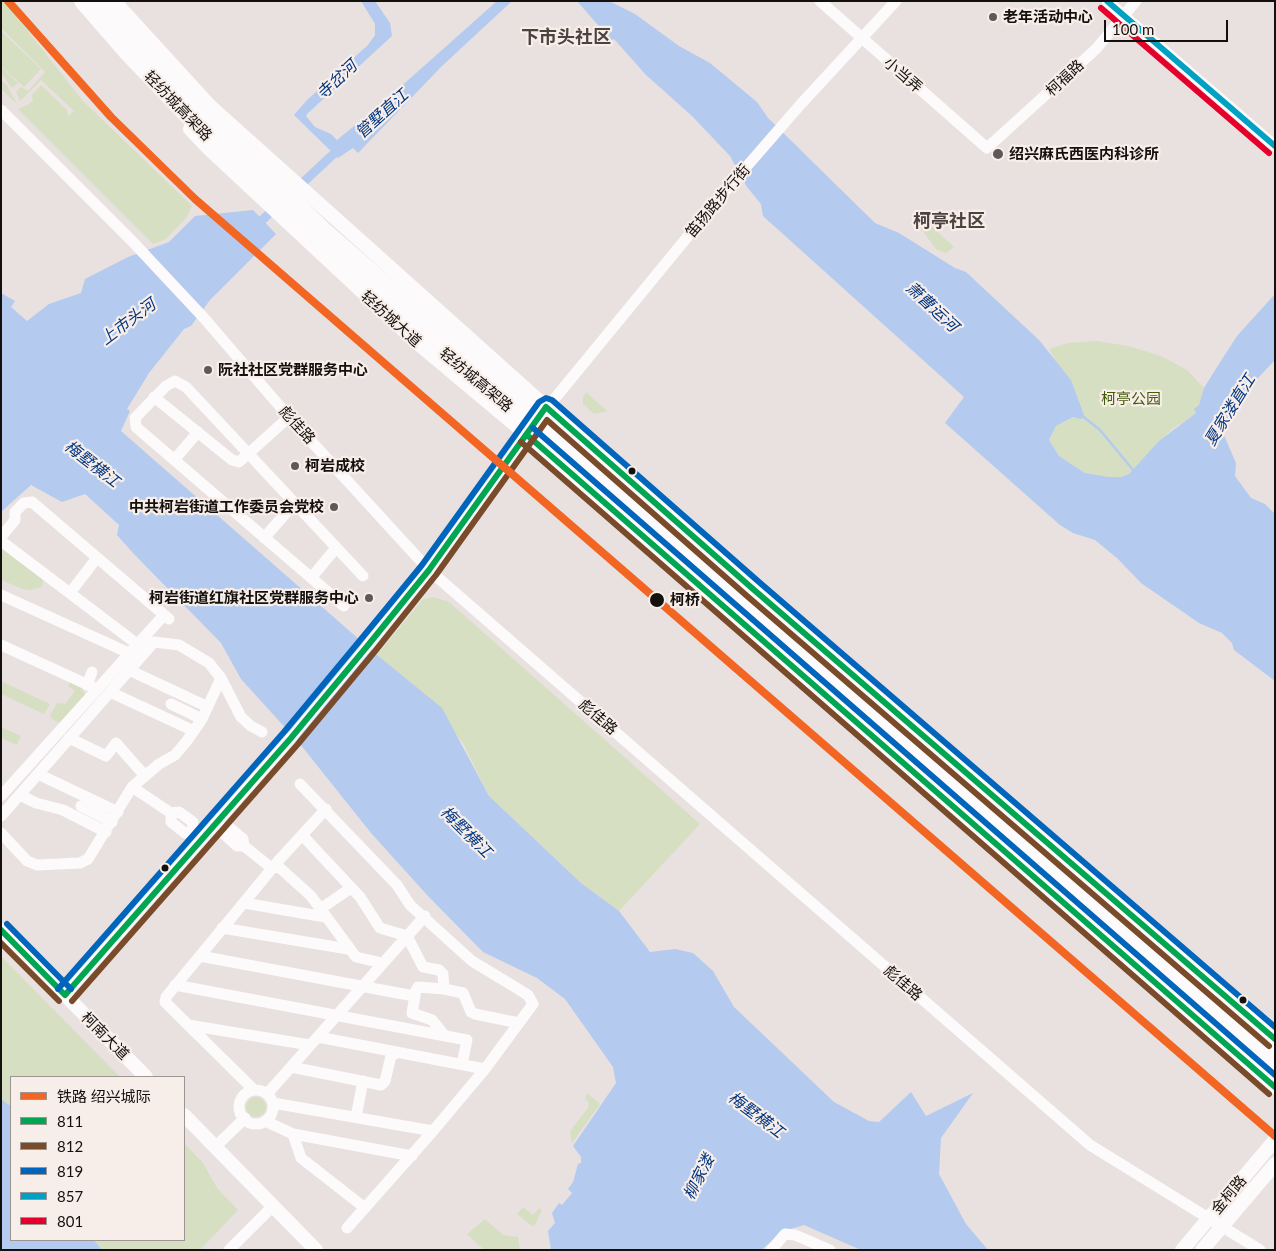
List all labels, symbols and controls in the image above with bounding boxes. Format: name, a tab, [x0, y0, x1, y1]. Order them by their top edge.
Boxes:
place label: 老年活动中心	[1003, 8, 1093, 26]
scale bar	[1106, 10, 1230, 42]
marker: 老年活动中心	[987, 11, 999, 23]
text: 100 m	[1112, 20, 1154, 38]
district label: 下市头社区	[521, 26, 611, 48]
street label: 小当弄	[880, 53, 926, 97]
street label: 柯福路	[1042, 56, 1088, 100]
water label: 寺岔河	[313, 57, 361, 103]
street label: 轻纺城高架路	[140, 67, 216, 145]
water label: 管墅直江	[352, 85, 412, 143]
place label: 绍兴麻氏西医内科诊所	[1009, 145, 1159, 163]
marker: 绍兴麻氏西医内科诊所	[991, 147, 1005, 161]
street label: 笛扬路步行街	[682, 161, 754, 241]
district label: 柯亭社区	[913, 210, 985, 232]
water label: 萧曹运河	[902, 278, 962, 336]
street label: 轻纺城大道	[357, 287, 425, 351]
water label: 上市头河	[97, 295, 159, 349]
street label: 轻纺城高架路	[436, 344, 516, 416]
place label: 阮社社区党群服务中心	[218, 361, 368, 379]
marker: 阮社社区党群服务中心	[202, 364, 214, 376]
water label: 夏家溇直江	[1201, 371, 1259, 449]
park label: 柯亭公园	[1101, 390, 1161, 408]
street label: 彪佳路	[275, 402, 319, 448]
water label: 梅墅横江	[61, 437, 123, 491]
place label: 柯岩成校	[305, 457, 365, 475]
marker: 柯岩成校	[289, 460, 301, 472]
unlabelled marker	[627, 466, 637, 476]
place label: 中共柯岩街道工作委员会党校	[129, 498, 324, 516]
marker: 中共柯岩街道工作委员会党校	[328, 501, 340, 513]
place label: 柯岩街道红旗社区党群服务中心	[149, 589, 359, 607]
marker: 柯桥	[648, 591, 666, 609]
place label: 柯桥	[670, 591, 700, 609]
marker: 柯岩街道红旗社区党群服务中心	[363, 592, 375, 604]
street label: 彪佳路	[575, 695, 621, 739]
water label: 梅墅横江	[437, 803, 495, 861]
unlabelled marker	[160, 863, 170, 873]
street label: 彪佳路	[880, 961, 926, 1005]
unlabelled marker	[1238, 995, 1248, 1005]
street label: 柯南大道	[77, 1008, 133, 1064]
legend	[10, 1076, 185, 1241]
text: 铁路 绍兴城际	[57, 1087, 151, 1105]
water label: 梅墅横江	[725, 1088, 787, 1142]
text: 811	[57, 1112, 83, 1130]
text: 812	[57, 1137, 83, 1155]
water label: 柳家溇	[680, 1151, 718, 1203]
text: 819	[57, 1162, 83, 1180]
street label: 金柯路	[1208, 1172, 1250, 1218]
text: 857	[57, 1187, 83, 1205]
text: 801	[57, 1212, 83, 1230]

